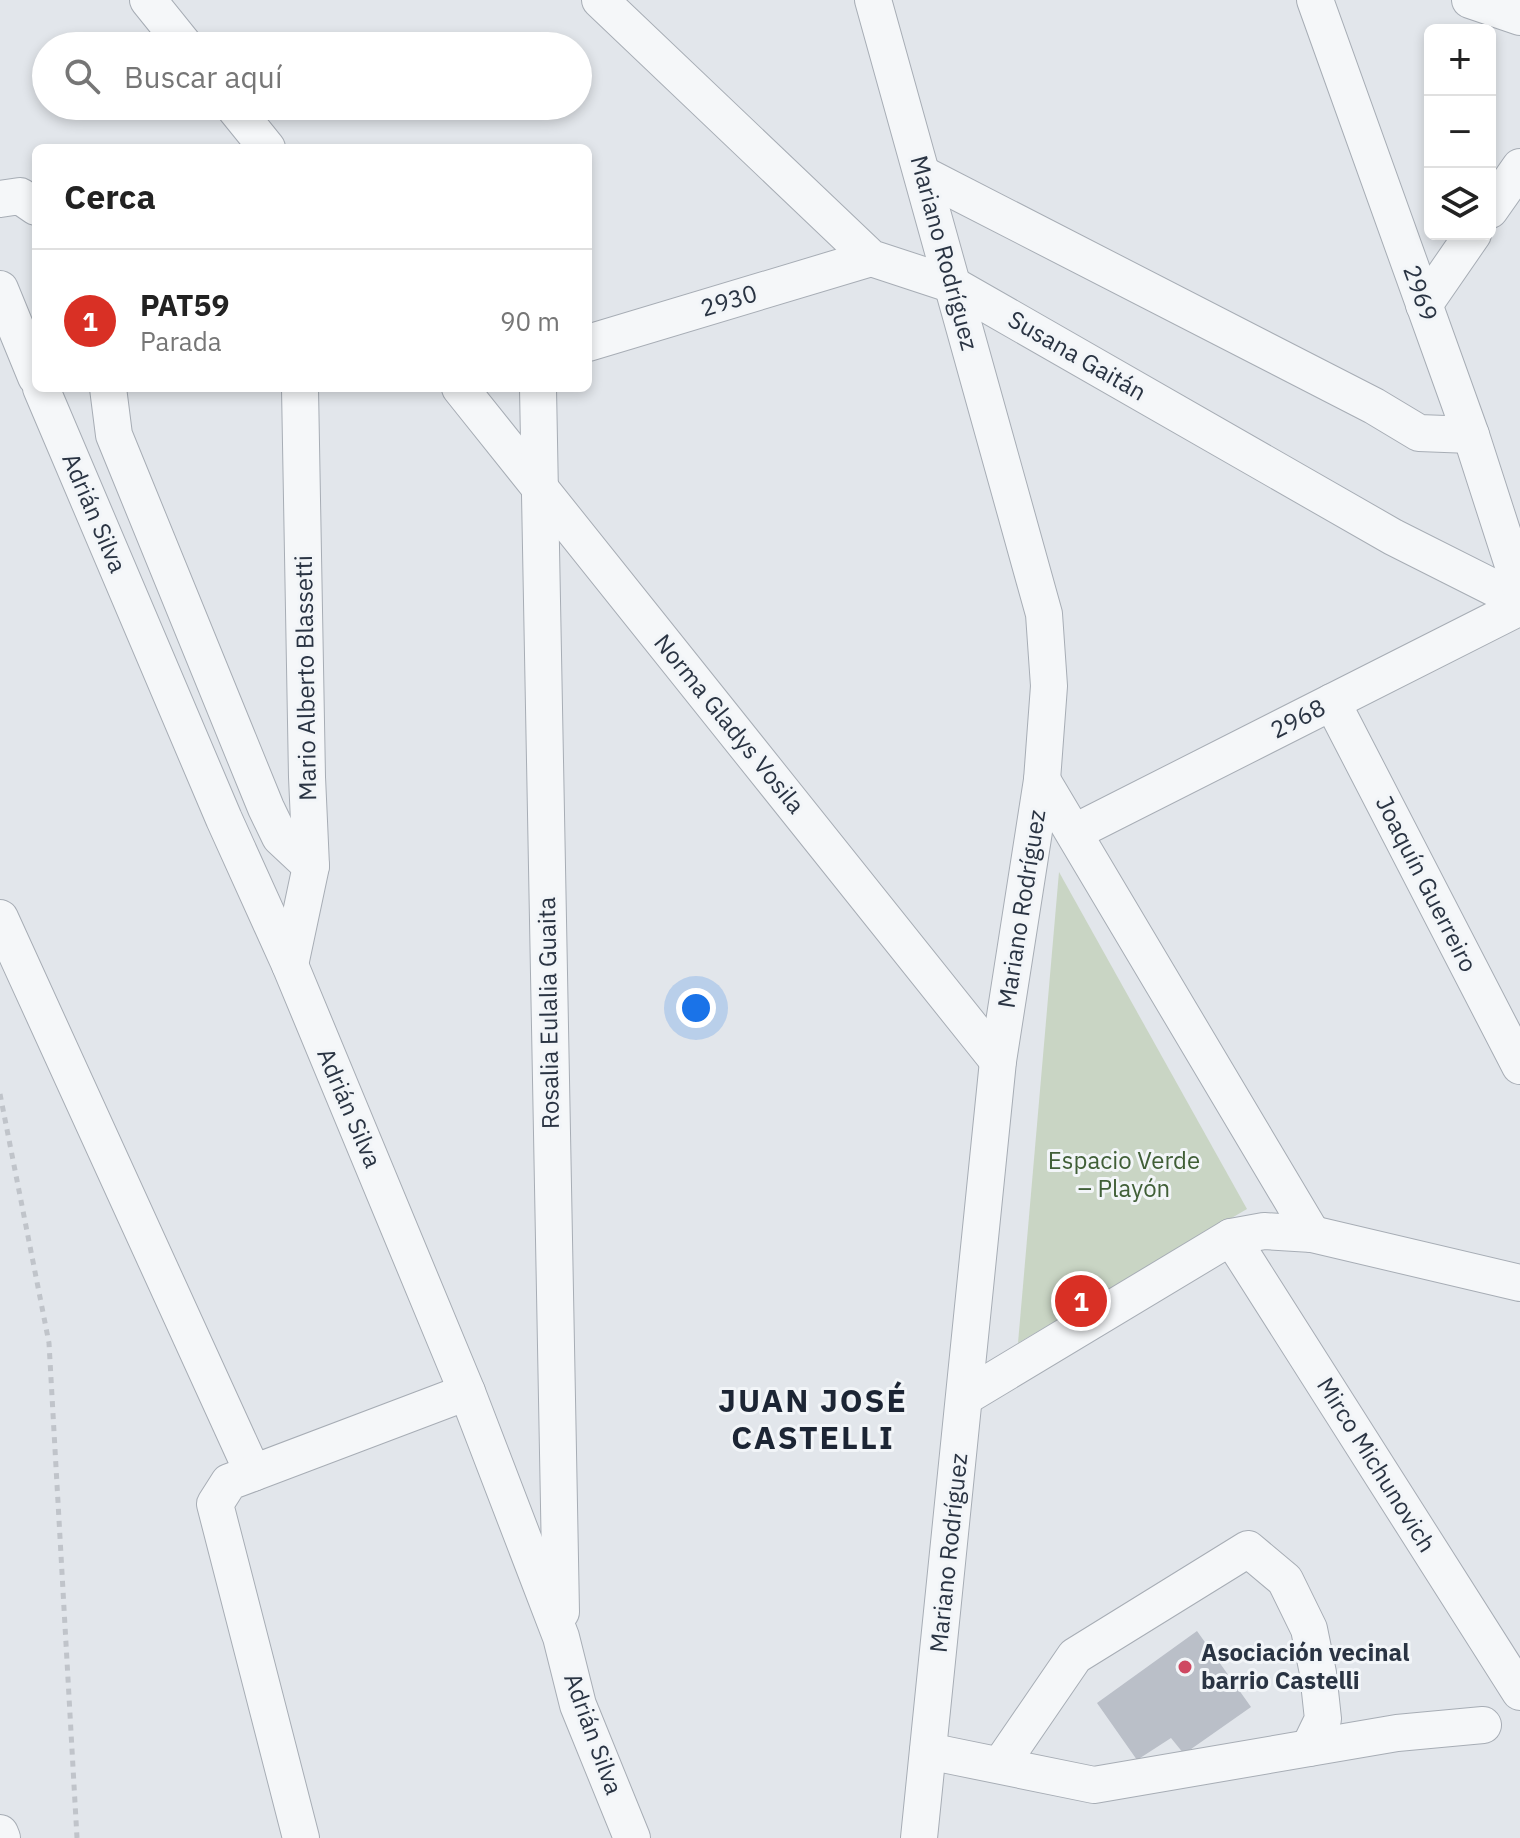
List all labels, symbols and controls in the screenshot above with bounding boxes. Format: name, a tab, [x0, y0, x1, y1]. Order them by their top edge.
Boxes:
map controls	[1424, 24, 1496, 240]
button: +	[1424, 24, 1496, 96]
search box	[32, 32, 592, 120]
icon: search	[60, 54, 104, 98]
text: Buscar aquí	[124, 57, 282, 96]
button: −	[1424, 96, 1496, 168]
street label: Mariano Rodríguez	[904, 152, 986, 354]
button: layers	[1424, 168, 1496, 240]
text: Cerca	[64, 174, 156, 218]
street label: 2969	[1396, 260, 1446, 325]
street label: 2930	[696, 276, 761, 324]
text: PAT59	[140, 285, 230, 324]
street label: Susana Gaitán	[1003, 303, 1152, 408]
text: 1	[82, 304, 98, 338]
text: 90 m	[500, 304, 560, 338]
text: Parada	[140, 324, 222, 358]
street label: Adrián Silva	[55, 448, 135, 577]
street label: Mario Alberto Blassetti	[287, 555, 323, 801]
street label: Norma Gladys Vosila	[647, 627, 812, 820]
street label: 2968	[1265, 691, 1330, 745]
street label: Joaquín Guerreiro	[1369, 790, 1485, 977]
street label: Mariano Rodríguez	[990, 807, 1052, 1010]
street label: Rosalia Eulalia Guaita	[530, 896, 566, 1129]
your location	[676, 988, 716, 1028]
street label: Adrián Silva	[310, 1043, 390, 1172]
park label: Espacio Verde – Playón	[1048, 1144, 1200, 1204]
pin: 1	[1055, 1271, 1107, 1331]
street label: Mirco Michunovich	[1310, 1371, 1444, 1558]
district label: JUAN JOSÉ CASTELLI	[718, 1379, 908, 1458]
street label: Mariano Rodríguez	[922, 1452, 974, 1654]
place label: Asociación vecinal barrio Castelli	[1201, 1636, 1410, 1696]
marker: Asociación vecinal barrio Castelli	[1176, 1658, 1194, 1676]
street label: Adrián Silva	[557, 1669, 631, 1799]

